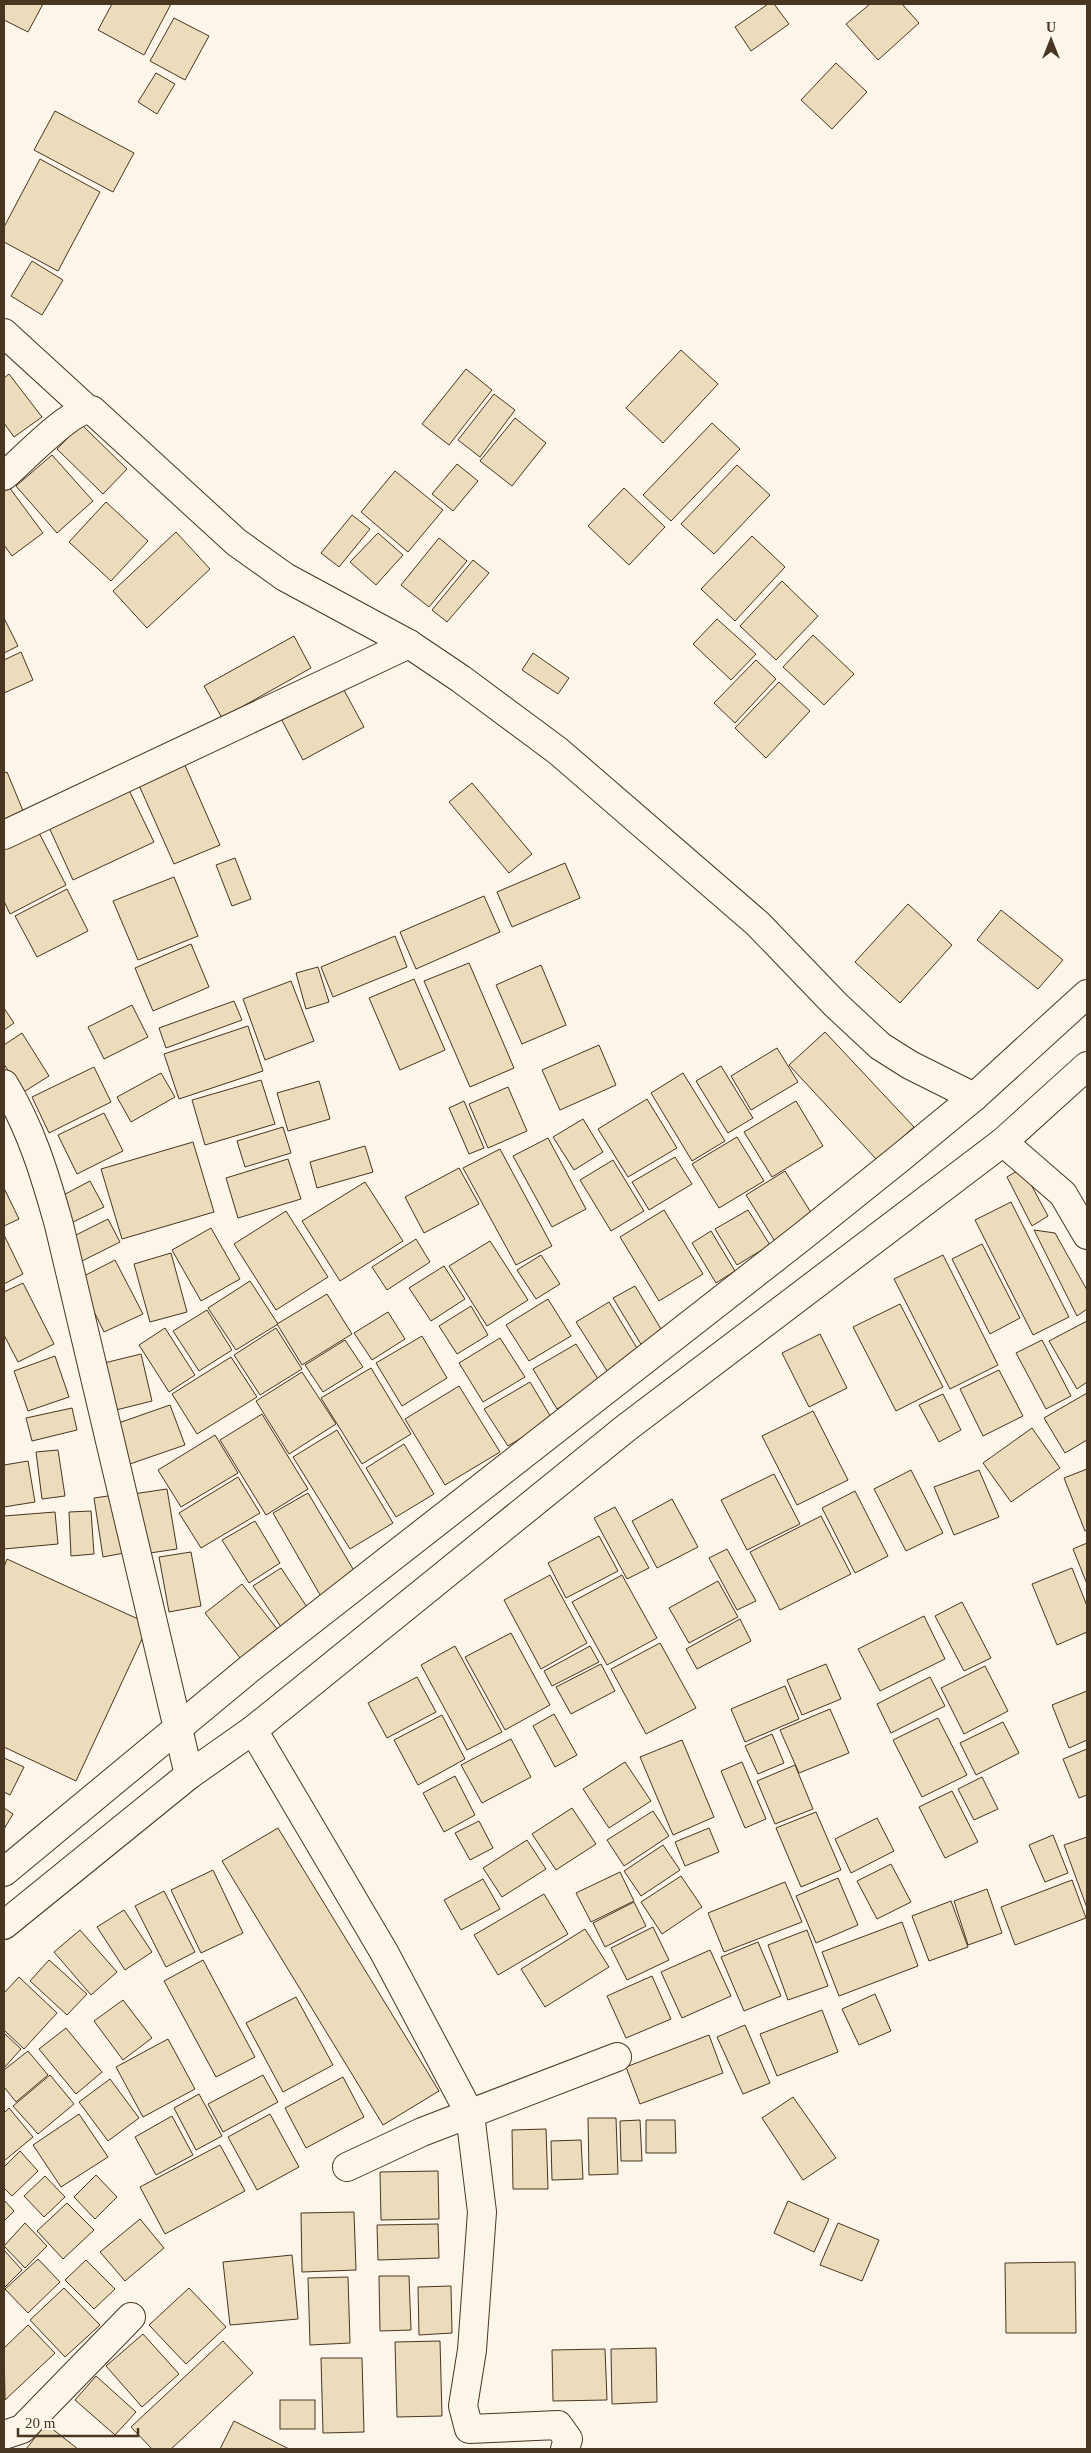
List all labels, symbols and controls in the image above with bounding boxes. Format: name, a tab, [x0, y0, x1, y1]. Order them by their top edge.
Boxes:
north arrow	[1026, 15, 1076, 65]
text: U	[1046, 20, 1056, 35]
scale bar	[18, 2406, 138, 2438]
text: 20 m	[25, 2415, 56, 2431]

